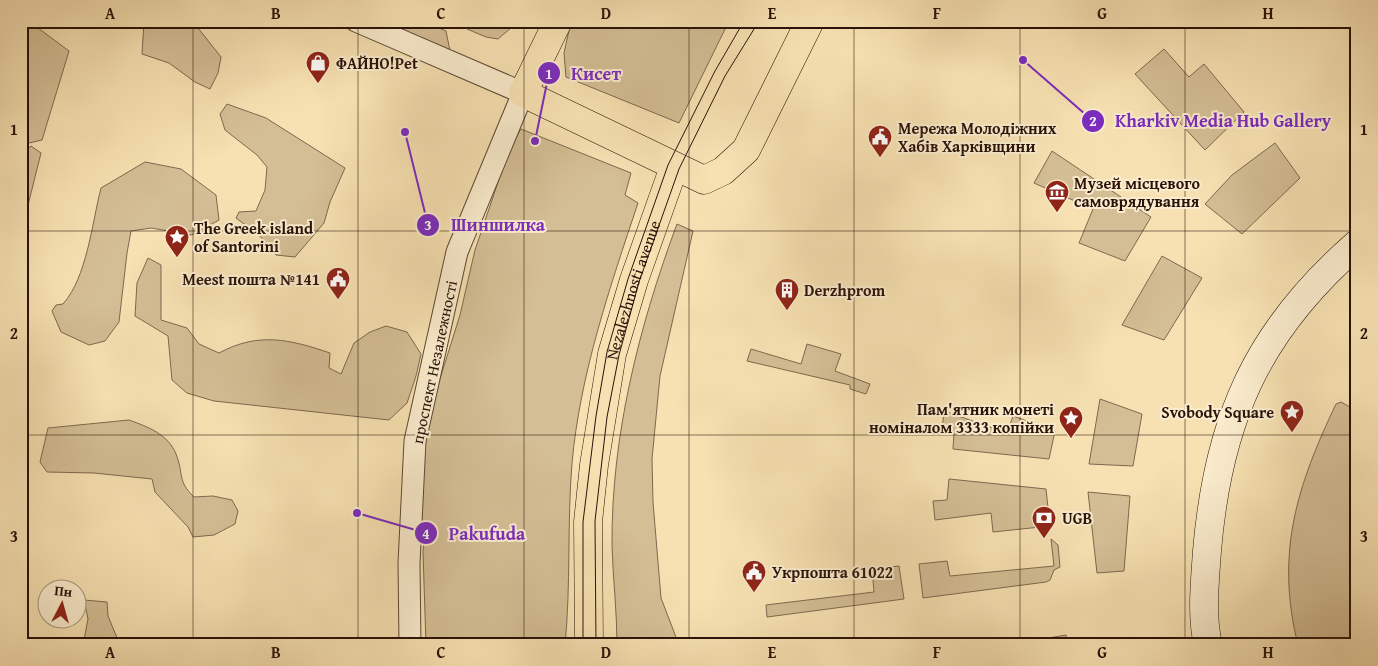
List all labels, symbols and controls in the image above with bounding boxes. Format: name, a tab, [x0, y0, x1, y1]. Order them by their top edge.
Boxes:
text: A	[105, 1, 116, 25]
text: B	[271, 1, 281, 25]
text: C	[436, 1, 446, 25]
text: D	[601, 1, 611, 25]
text: E	[768, 1, 777, 25]
text: F	[933, 1, 941, 25]
text: G	[1097, 1, 1107, 25]
text: H	[1262, 1, 1274, 25]
shop icon: ФАЙНО!Pet	[305, 50, 331, 84]
place label: ФАЙНО!Pet	[336, 51, 418, 75]
callout: Кисет	[536, 57, 632, 90]
text: Кисет	[571, 60, 621, 87]
text: 1	[545, 63, 553, 84]
callout: Kharkiv Media Hub Gallery	[1080, 104, 1341, 137]
text: Kharkiv Media Hub Gallery	[1115, 107, 1332, 134]
text: 2	[1089, 110, 1097, 131]
place label: Мережа Молодіжних Хабів Харківщини	[898, 116, 1057, 158]
text: 1	[10, 117, 18, 141]
text: 1	[1360, 117, 1368, 141]
public building icon: Мережа Молодіжних Хабів Харківщини	[867, 124, 893, 158]
place label: Музей місцевого самоврядування	[1074, 171, 1200, 213]
museum icon: Музей місцевого самоврядування	[1044, 179, 1070, 213]
callout: Шиншилка	[416, 208, 555, 241]
text: Шиншилка	[451, 211, 546, 238]
text: 3	[424, 214, 432, 235]
place label: The Greek island of Santorini	[194, 216, 314, 258]
street label: Nezalezhnosti avenue	[599, 217, 666, 361]
place icon: The Greek island of Santorini	[164, 224, 190, 258]
public building icon: Meest пошта №141	[325, 266, 351, 300]
place label: Meest пошта №141	[182, 267, 320, 291]
building icon: Derzhprom	[774, 277, 800, 311]
street label: проспект Незалежності	[405, 278, 463, 446]
place label: Derzhprom	[804, 278, 885, 302]
text: 2	[10, 321, 18, 345]
text: 2	[1360, 321, 1368, 345]
place label: Пам'ятник монеті номіналом 3333 копійки	[869, 397, 1054, 439]
place icon: Svobody Square	[1279, 399, 1305, 433]
place label: Svobody Square	[1161, 400, 1274, 424]
place icon: Пам'ятник монеті номіналом 3333 копійки	[1058, 405, 1084, 439]
bank icon: UGB	[1031, 505, 1057, 539]
place label: UGB	[1062, 506, 1092, 530]
callout: Pakufuda	[414, 517, 535, 550]
text: Pakufuda	[449, 520, 526, 547]
text: 4	[422, 523, 430, 544]
text: 3	[10, 524, 18, 548]
text: 3	[1360, 524, 1368, 548]
public building icon: Укрпошта 61022	[741, 559, 767, 593]
place label: Укрпошта 61022	[772, 560, 893, 584]
north arrow	[38, 578, 88, 628]
text: Пн	[53, 580, 74, 602]
text: A	[105, 640, 116, 664]
text: B	[271, 640, 281, 664]
text: C	[436, 640, 446, 664]
text: D	[601, 640, 611, 664]
text: E	[768, 640, 777, 664]
text: F	[933, 640, 941, 664]
text: G	[1097, 640, 1107, 664]
text: H	[1262, 640, 1274, 664]

